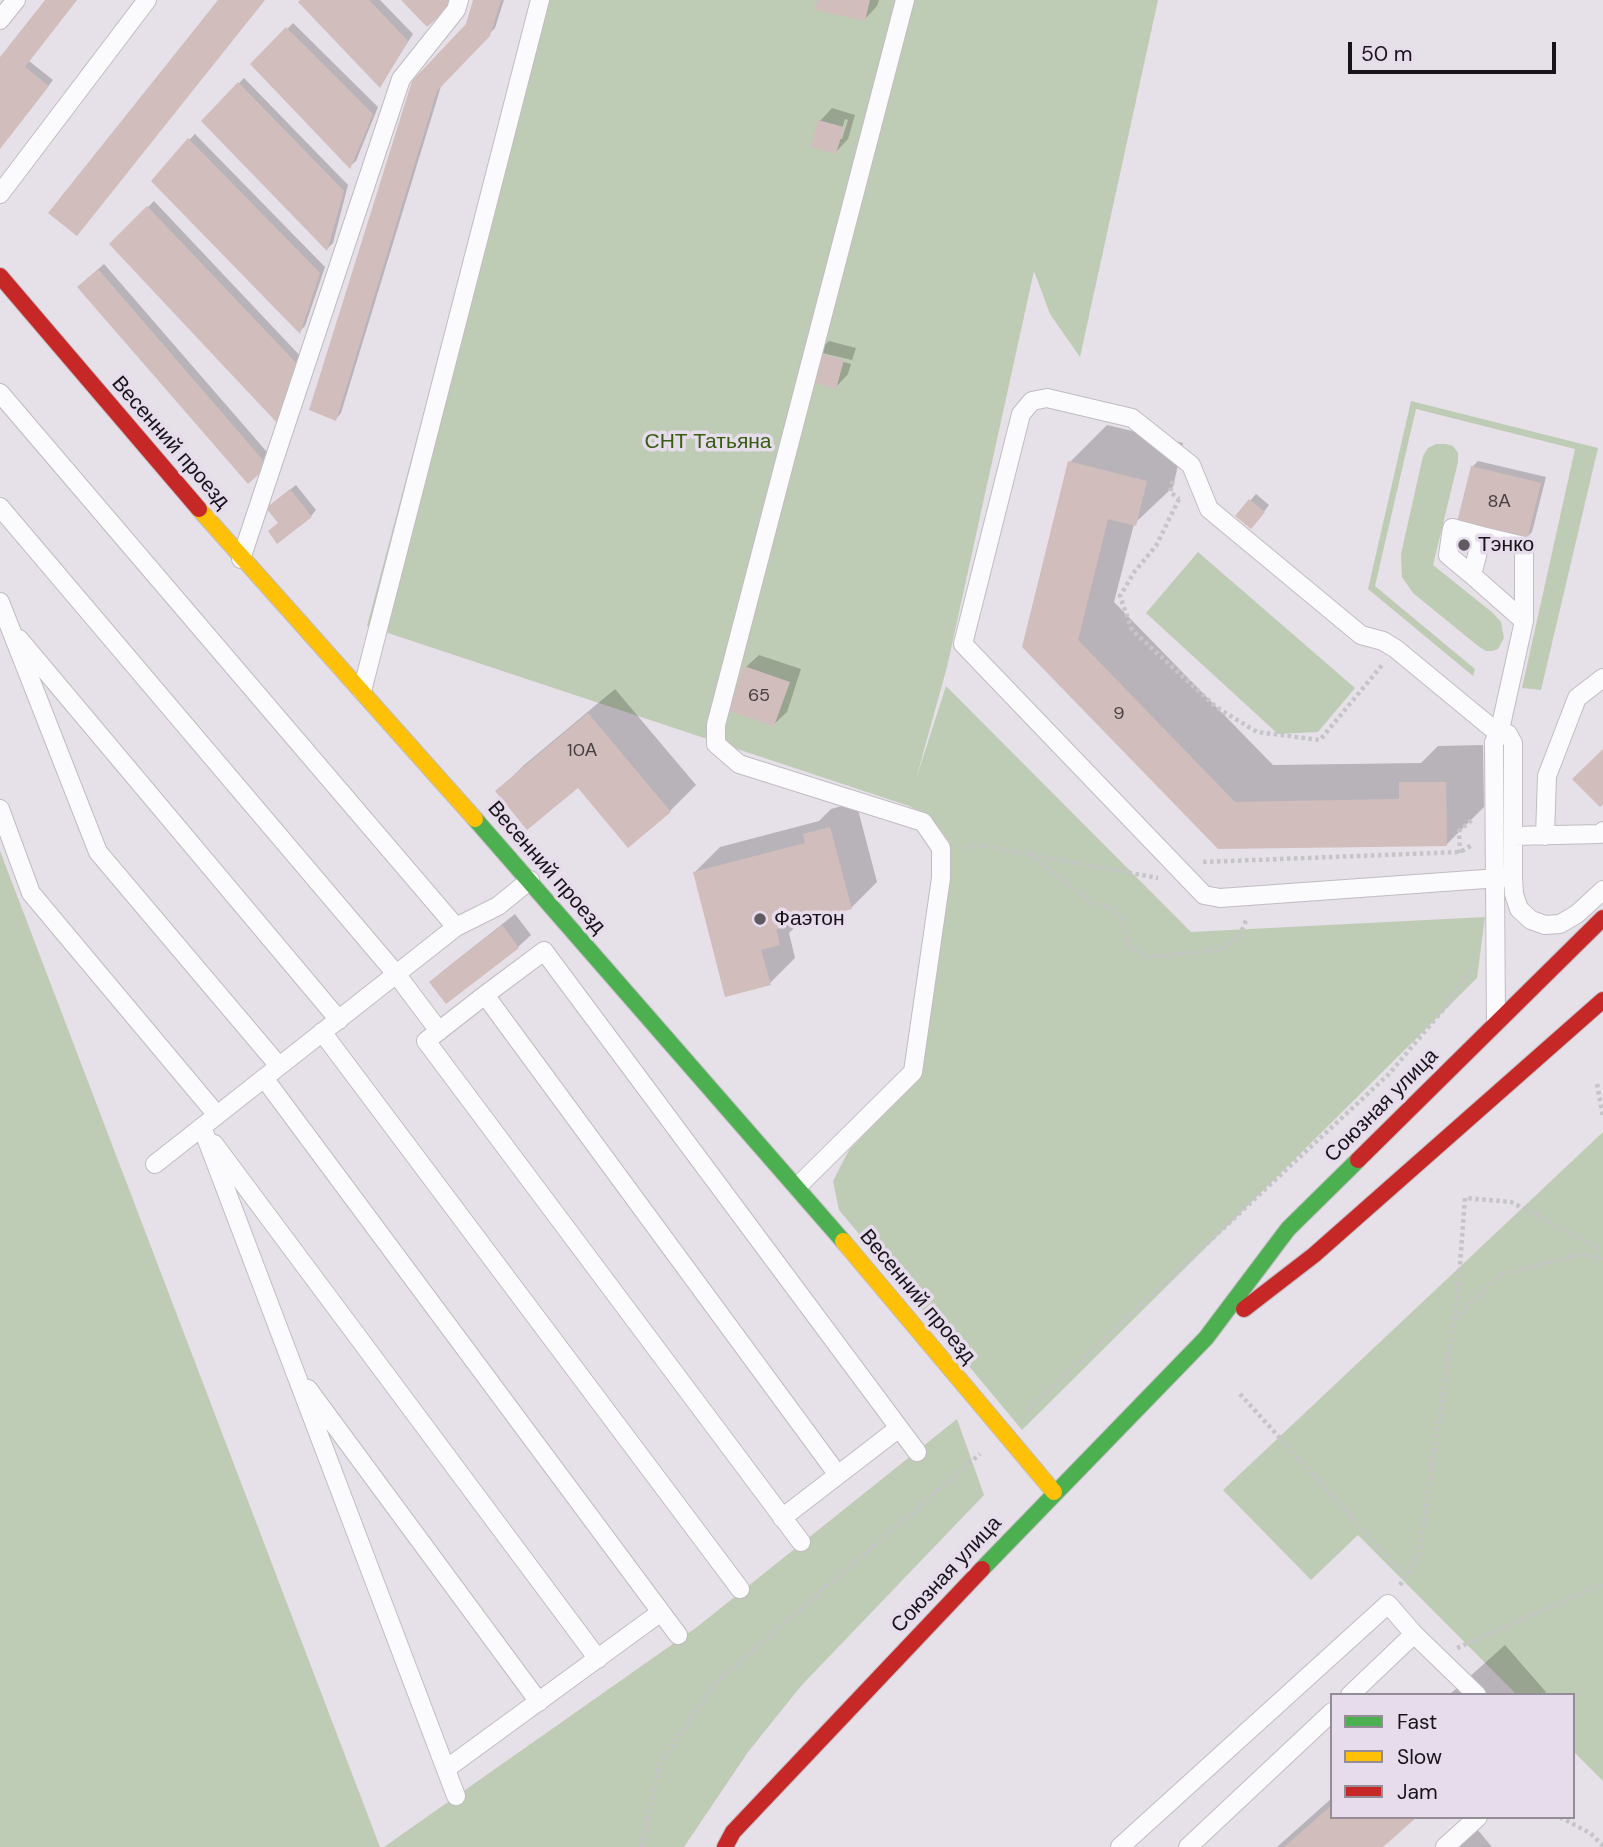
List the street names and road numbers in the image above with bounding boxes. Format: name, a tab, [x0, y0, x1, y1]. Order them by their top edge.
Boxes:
street label: Весенний проезд	[106, 372, 234, 514]
street label: Весенний проезд	[482, 797, 610, 939]
street label: Союзная улица	[1320, 1044, 1444, 1168]
street label: Весенний проезд	[854, 1225, 980, 1369]
street label: Союзная улица	[887, 1511, 1007, 1639]

